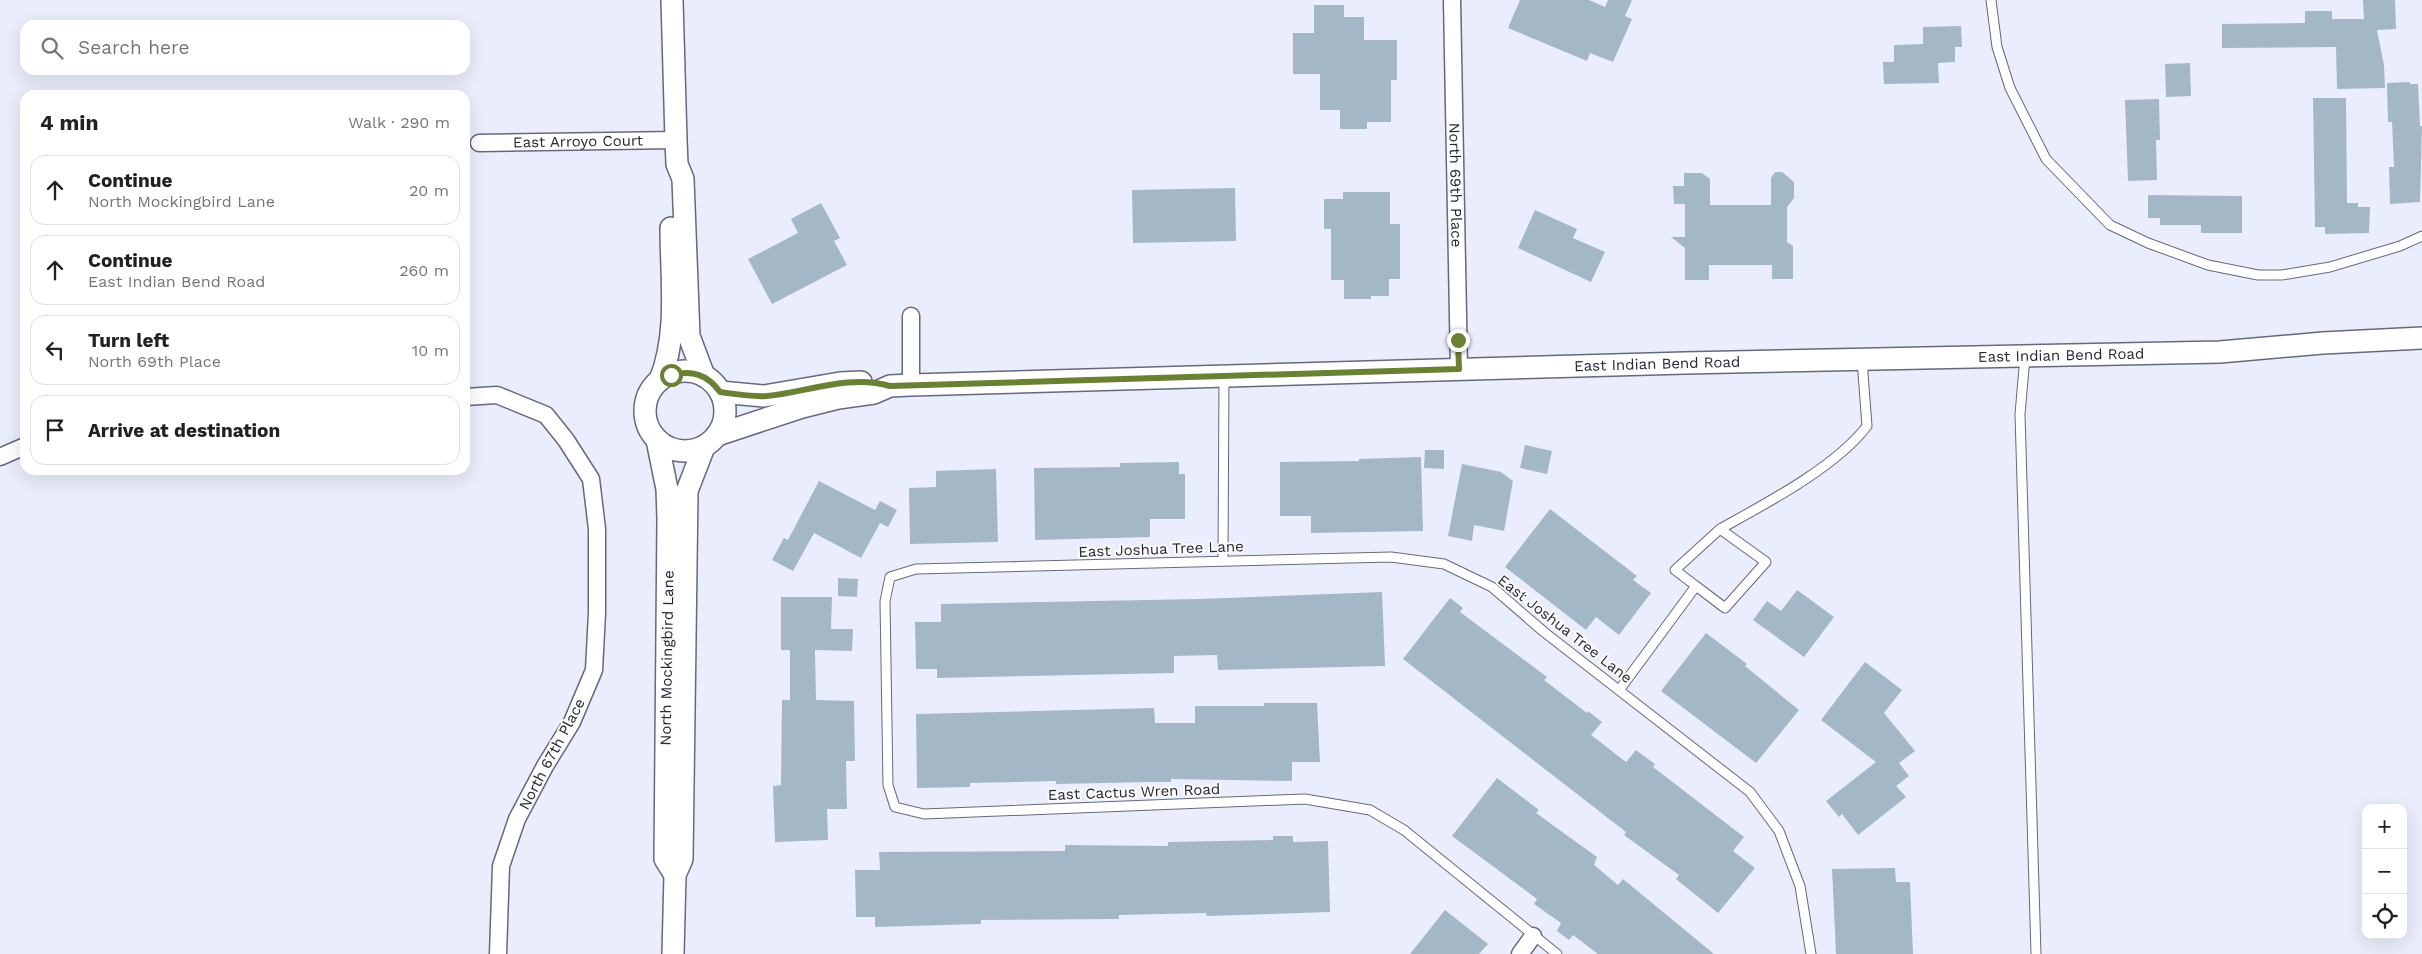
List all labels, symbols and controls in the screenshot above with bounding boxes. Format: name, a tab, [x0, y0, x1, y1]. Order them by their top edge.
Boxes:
search box	[20, 20, 470, 75]
icon: search	[38, 34, 66, 62]
text: Search here	[78, 36, 189, 59]
text: 4 min	[40, 110, 98, 135]
text: Walk · 290 m	[348, 113, 450, 132]
street label: North 69th Place	[1445, 122, 1466, 247]
street label: East Arroyo Court	[513, 131, 644, 151]
text: Continue	[88, 169, 172, 192]
icon: ahead	[41, 176, 69, 204]
text: 20 m	[409, 181, 449, 200]
text: North Mockingbird Lane	[88, 192, 275, 211]
text: Continue	[88, 249, 172, 272]
icon: ahead	[41, 256, 69, 284]
text: 260 m	[399, 261, 449, 280]
text: East Indian Bend Road	[88, 272, 265, 291]
text: Turn left	[88, 329, 169, 352]
route end	[1447, 329, 1470, 352]
icon: left	[41, 336, 69, 364]
text: 10 m	[412, 341, 449, 360]
street label: East Indian Bend Road	[1978, 345, 2145, 366]
text: North 69th Place	[88, 352, 221, 371]
street label: East Indian Bend Road	[1574, 353, 1741, 375]
route start	[660, 364, 683, 387]
icon: arrive	[41, 416, 69, 444]
text: Arrive at destination	[88, 419, 280, 442]
street label: East Joshua Tree Lane	[1078, 537, 1244, 561]
street label: North Mockingbird Lane	[656, 570, 678, 746]
street label: East Joshua Tree Lane	[1494, 571, 1636, 687]
street label: North 67th Place	[515, 695, 589, 813]
street label: East Cactus Wren Road	[1048, 780, 1220, 804]
map controls	[2362, 804, 2407, 939]
button: +	[2362, 804, 2407, 849]
button: −	[2362, 849, 2407, 894]
button: locate	[2362, 894, 2407, 939]

